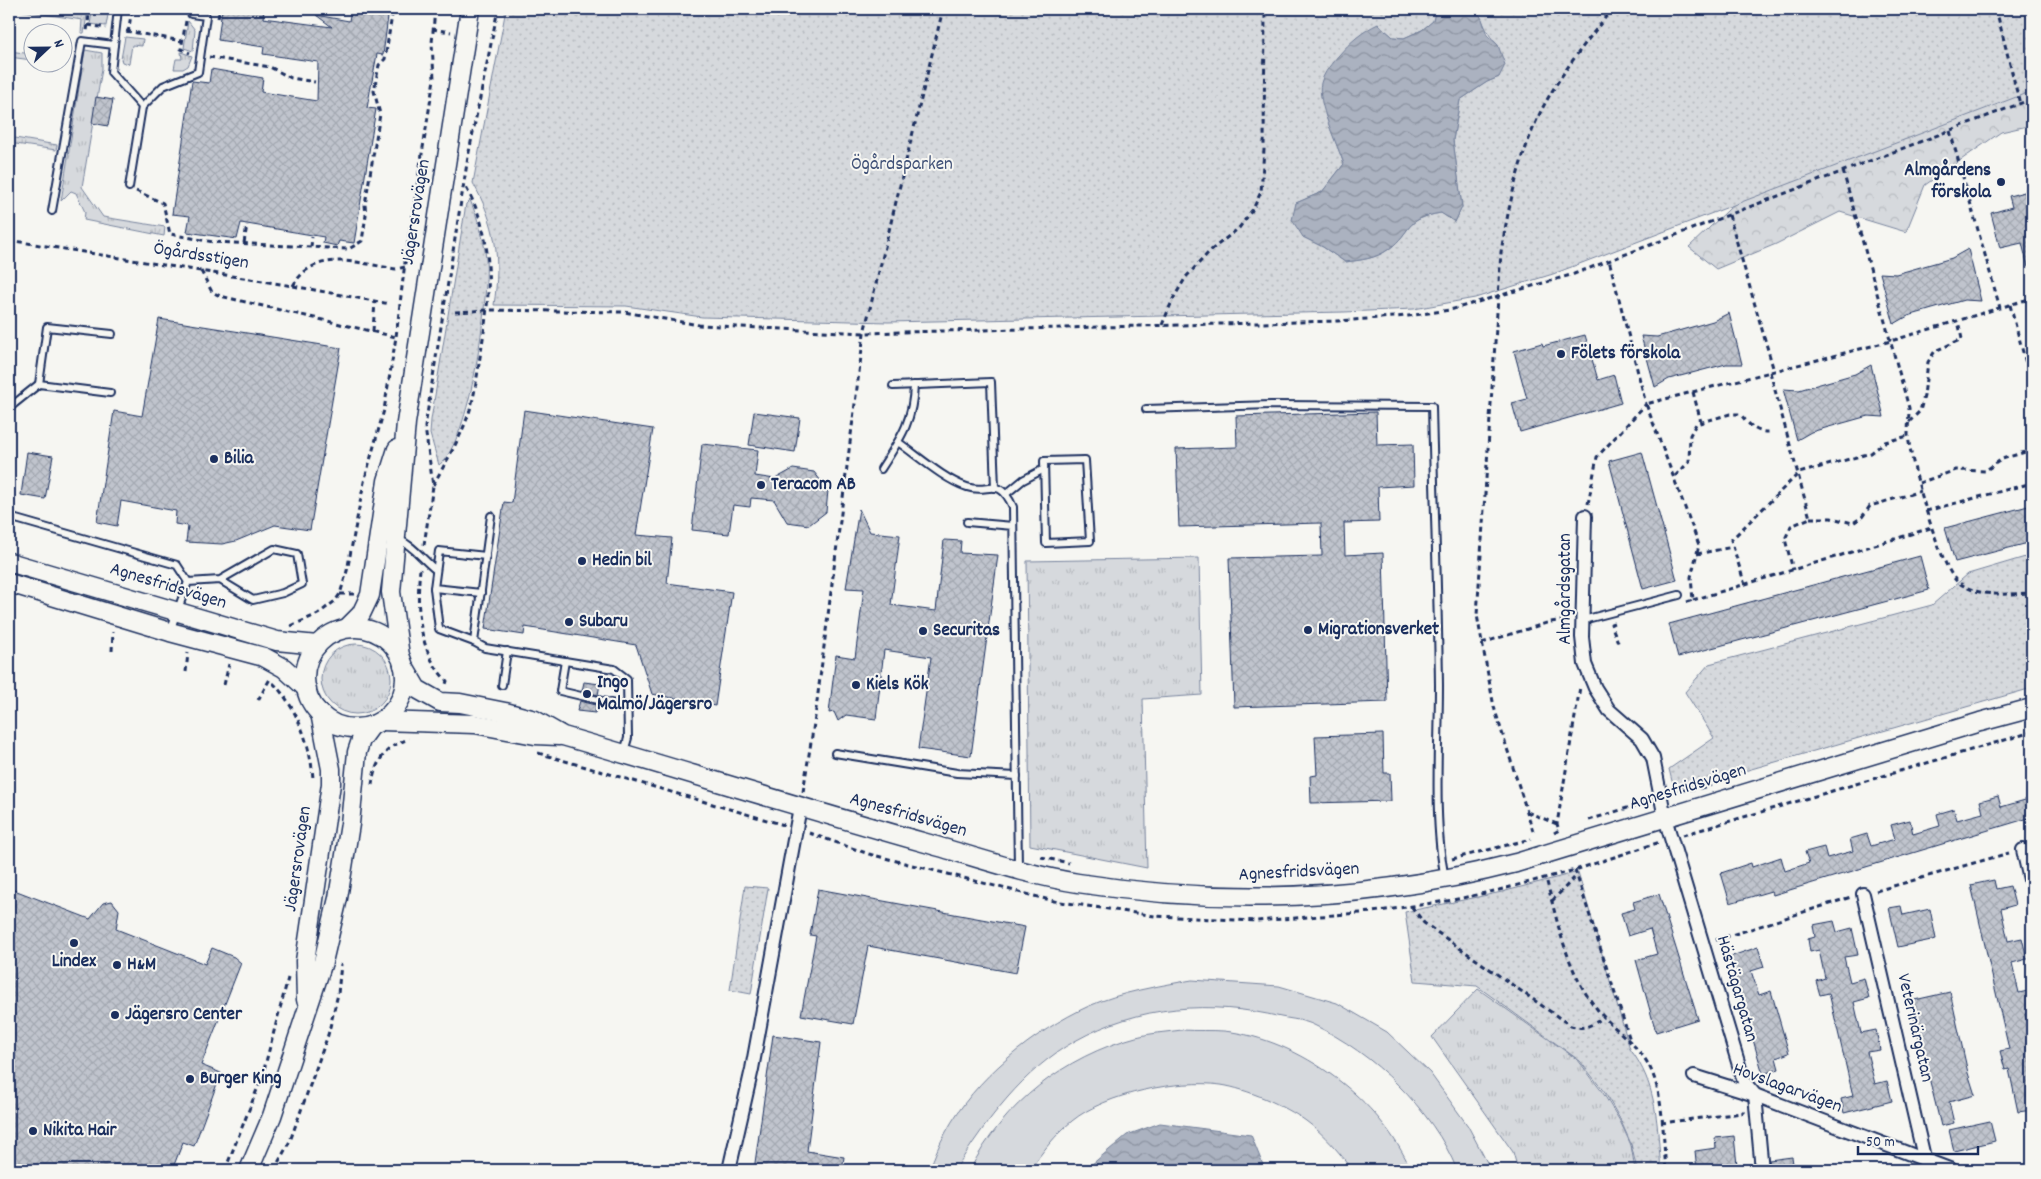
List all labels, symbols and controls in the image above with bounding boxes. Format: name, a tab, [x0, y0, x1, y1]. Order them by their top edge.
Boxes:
north arrow	[22, 22, 72, 72]
text: N	[48, 37, 69, 51]
park label: Ögårdsparken	[851, 152, 953, 179]
street label: Jägersrovägen	[395, 157, 439, 267]
place label: Almgårdens förskola	[1904, 158, 1992, 207]
marker: Almgårdens förskola	[1995, 176, 2007, 188]
street label: Ögårdsstigen	[151, 236, 251, 278]
place label: Fölets förskola	[1571, 341, 1681, 368]
marker: Fölets förskola	[1555, 348, 1567, 360]
place label: Bilia	[224, 446, 254, 473]
marker: Bilia	[208, 453, 220, 465]
place label: Teracom AB	[771, 472, 856, 499]
marker: Teracom AB	[755, 479, 767, 491]
street label: Almgårdsgatan	[1553, 533, 1580, 645]
place label: Hedin bil	[592, 548, 652, 575]
marker: Hedin bil	[576, 555, 588, 567]
street label: Agnesfridsvägen	[106, 556, 230, 618]
place label: Subaru	[579, 609, 628, 636]
marker: Subaru	[563, 616, 575, 628]
place label: Migrationsverket	[1318, 617, 1439, 644]
place label: Securitas	[933, 618, 1000, 645]
marker: Migrationsverket	[1302, 624, 1314, 636]
marker: Securitas	[917, 625, 929, 637]
place label: Ingo Malmö/Jägersro	[597, 670, 713, 719]
place label: Kiels Kök	[866, 672, 929, 699]
marker: Kiels Kök	[850, 679, 862, 691]
marker: Ingo Malmö/Jägersro	[581, 688, 593, 700]
street label: Agnesfridsvägen	[1626, 757, 1750, 819]
street label: Agnesfridsvägen	[846, 786, 970, 846]
street label: Jägersrovägen	[278, 804, 320, 914]
street label: Agnesfridsvägen	[1238, 856, 1360, 890]
street label: Hästägargatan	[1708, 932, 1764, 1046]
marker: Lindex	[68, 937, 80, 949]
place label: Lindex	[52, 949, 97, 976]
place label: H&M	[127, 952, 156, 979]
marker: H&M	[111, 959, 123, 971]
street label: Veterinärgatan	[1888, 971, 1940, 1085]
place label: Jägersro Center	[125, 1002, 243, 1029]
marker: Jägersro Center	[109, 1009, 121, 1021]
street label: Hovslagarvägen	[1728, 1057, 1846, 1121]
place label: Burger King	[200, 1066, 282, 1093]
marker: Burger King	[184, 1073, 196, 1085]
place label: Nikita Hair	[43, 1118, 118, 1145]
scale bar	[1858, 1124, 1978, 1156]
marker: Nikita Hair	[27, 1125, 39, 1137]
text: 50 m	[1866, 1132, 1895, 1154]

